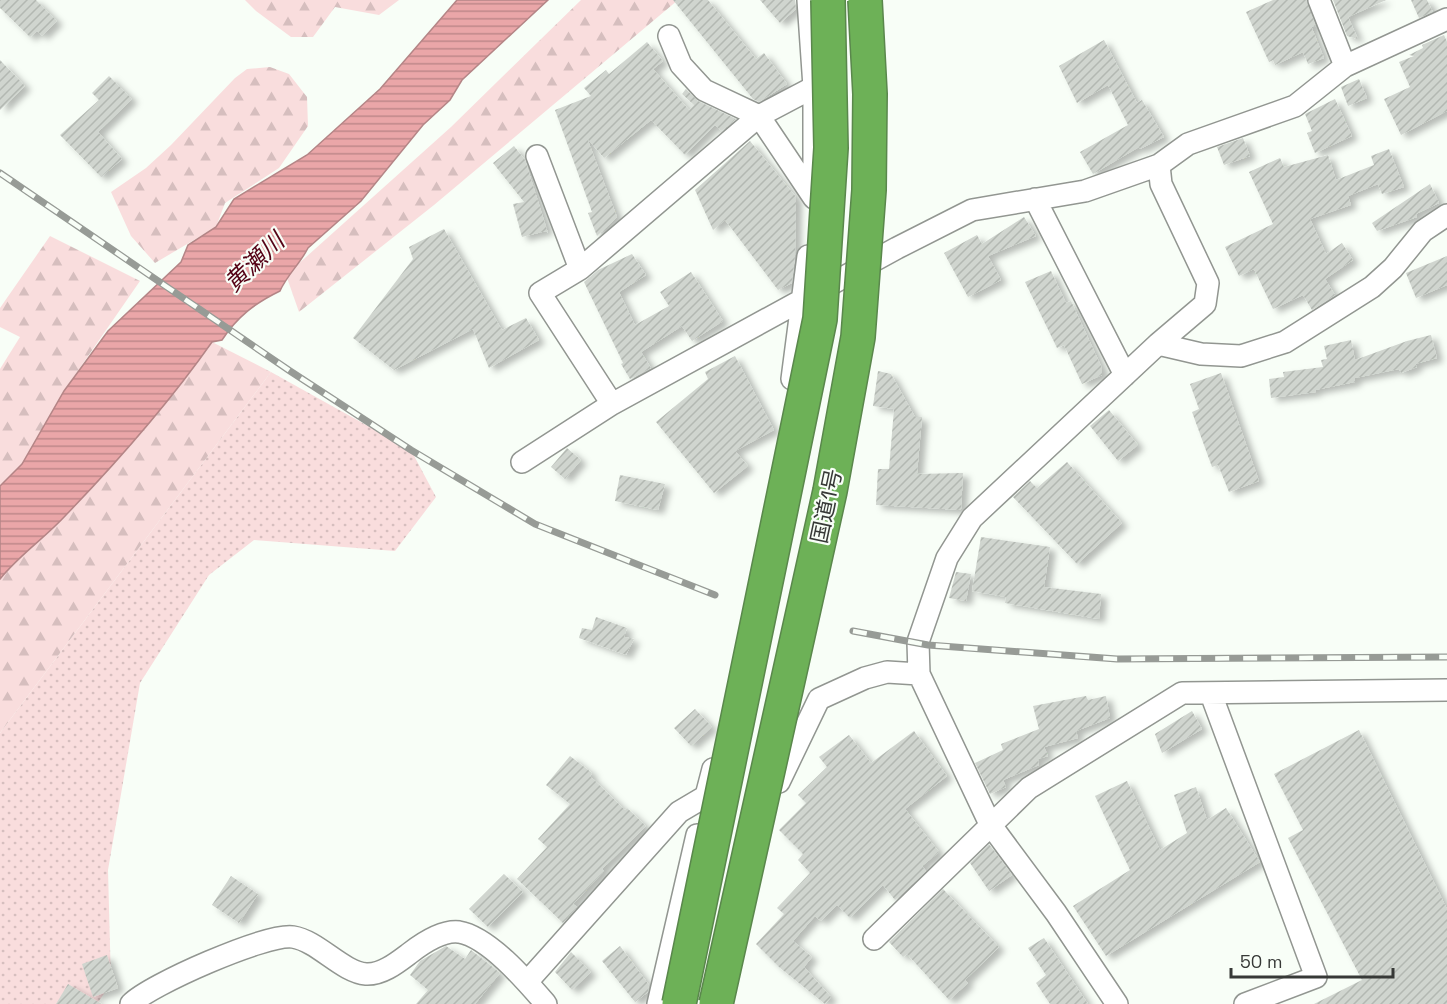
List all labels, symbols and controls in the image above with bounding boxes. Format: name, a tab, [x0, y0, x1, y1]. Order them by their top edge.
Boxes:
water label: 黄瀬川	[217, 224, 293, 298]
street label: 国道1号	[804, 466, 848, 546]
scale bar	[1231, 941, 1393, 979]
text: 50 m	[1240, 950, 1282, 973]

